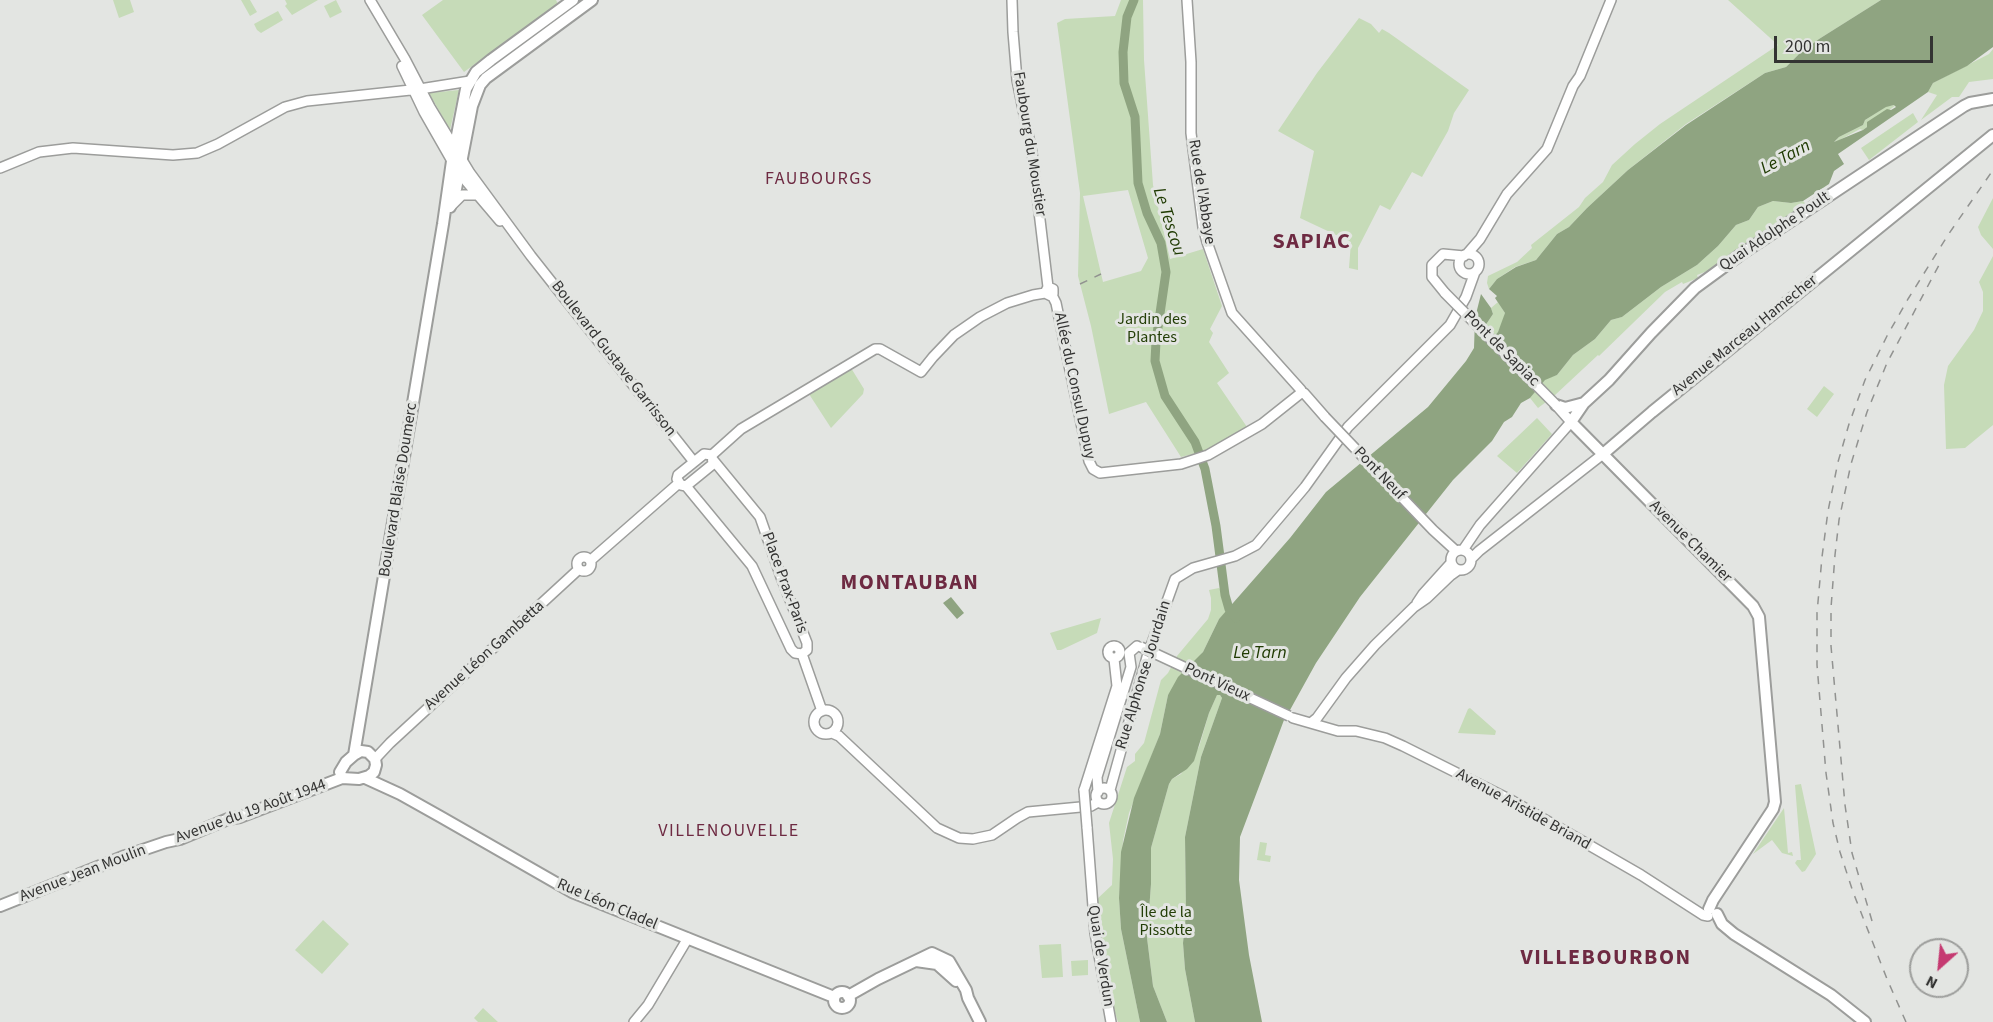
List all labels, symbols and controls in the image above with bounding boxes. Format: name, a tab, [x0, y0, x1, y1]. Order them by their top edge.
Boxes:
scale bar	[1777, 24, 1936, 62]
text: 200 m	[1785, 34, 1830, 59]
street label: Faubourg du Moustier	[1008, 70, 1050, 218]
water label: Le Tarn	[1757, 136, 1815, 180]
street label: Rue de l'Abbaye	[1183, 138, 1219, 246]
district label: FAUBOURGS	[765, 169, 873, 191]
water label: Le Tescou	[1147, 185, 1189, 259]
street label: Quai Adolphe Poult	[1716, 188, 1834, 276]
district label: SAPIAC	[1273, 230, 1351, 256]
street label: Avenue Marceau Hamecher	[1668, 271, 1822, 401]
street label: Boulevard Gustave Garrisson	[546, 277, 680, 441]
street label: Pont de Sapiac	[1459, 307, 1543, 391]
park label: Jardin des Plantes	[1117, 310, 1187, 348]
street label: Allée du Consul Dupuy	[1049, 311, 1099, 461]
street label: Boulevard Blaise Doumerc	[376, 402, 422, 578]
street label: Pont Neuf	[1349, 443, 1409, 505]
street label: Avenue Chamier	[1645, 497, 1735, 587]
street label: Place Prax-Paris	[757, 530, 811, 636]
district label: MONTAUBAN	[841, 571, 979, 597]
street label: Avenue Léon Gambetta	[421, 597, 549, 715]
street label: Rue Alphonse Jourdain	[1112, 598, 1176, 752]
water label: Le Tarn	[1233, 643, 1287, 665]
street label: Pont Vieux	[1181, 659, 1253, 707]
street label: Avenue Aristide Briand	[1452, 765, 1594, 855]
street label: Avenue du 19 Août 1944	[173, 776, 329, 848]
district label: VILLENOUVELLE	[658, 821, 800, 843]
street label: Avenue Jean Moulin	[17, 841, 149, 907]
street label: Rue Léon Cladel	[554, 875, 660, 935]
park label: Île de la Pissotte	[1139, 903, 1193, 941]
street label: Quai de Verdun	[1083, 904, 1117, 1008]
north arrow	[1909, 938, 1969, 998]
district label: VILLEBOURBON	[1520, 946, 1692, 972]
text: N	[1922, 970, 1941, 994]

